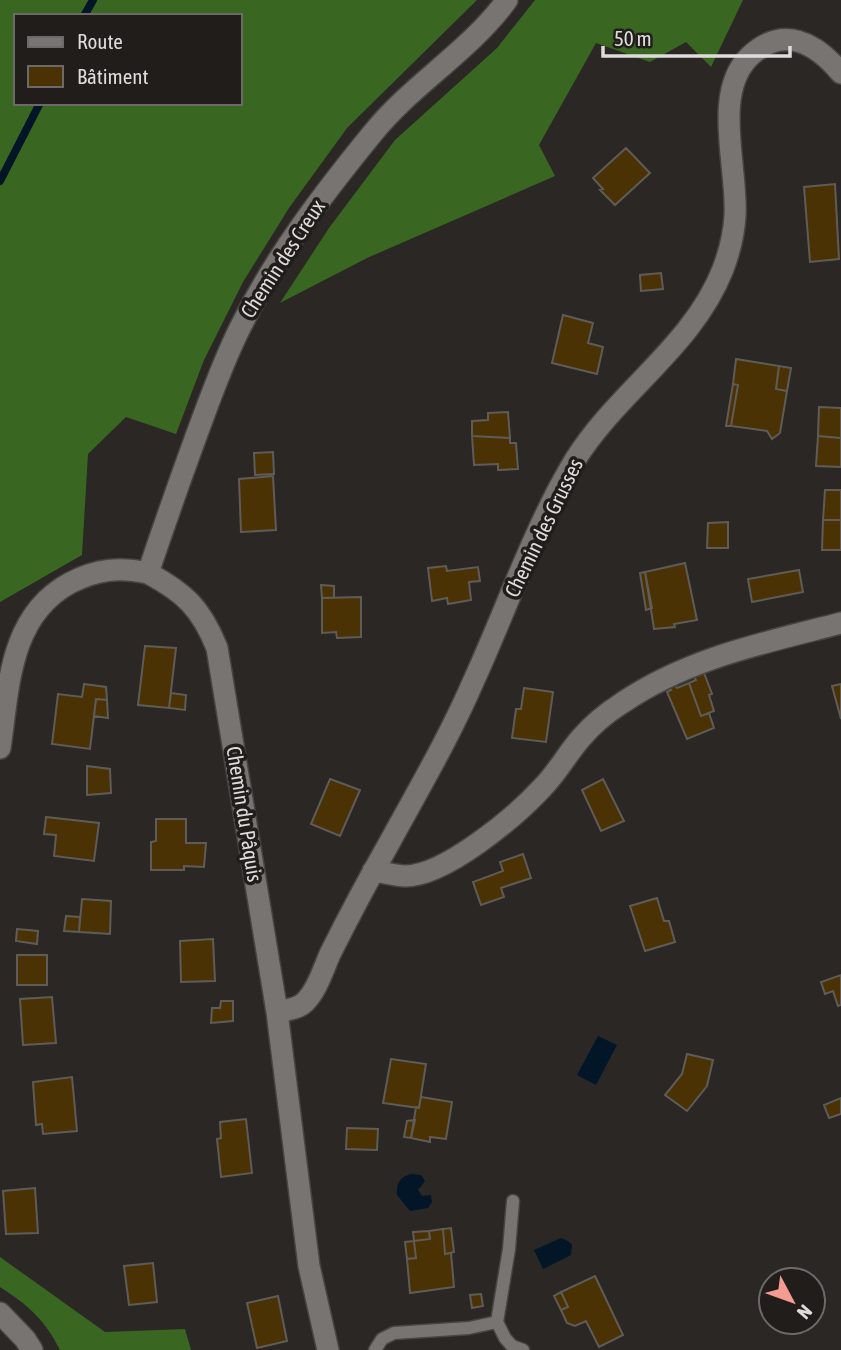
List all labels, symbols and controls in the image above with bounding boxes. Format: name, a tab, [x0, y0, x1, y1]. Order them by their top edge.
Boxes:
legend	[14, 14, 242, 105]
scale bar	[603, 14, 790, 58]
text: 50 m	[614, 26, 652, 50]
text: Route	[77, 29, 123, 53]
text: Bâtiment	[77, 64, 148, 88]
street label: Chemin des Creux	[235, 195, 329, 322]
street label: Chemin des Grusses	[499, 454, 587, 601]
street label: Chemin du Pâquis	[222, 744, 268, 883]
north arrow	[757, 1266, 827, 1336]
text: N	[793, 1301, 817, 1324]

